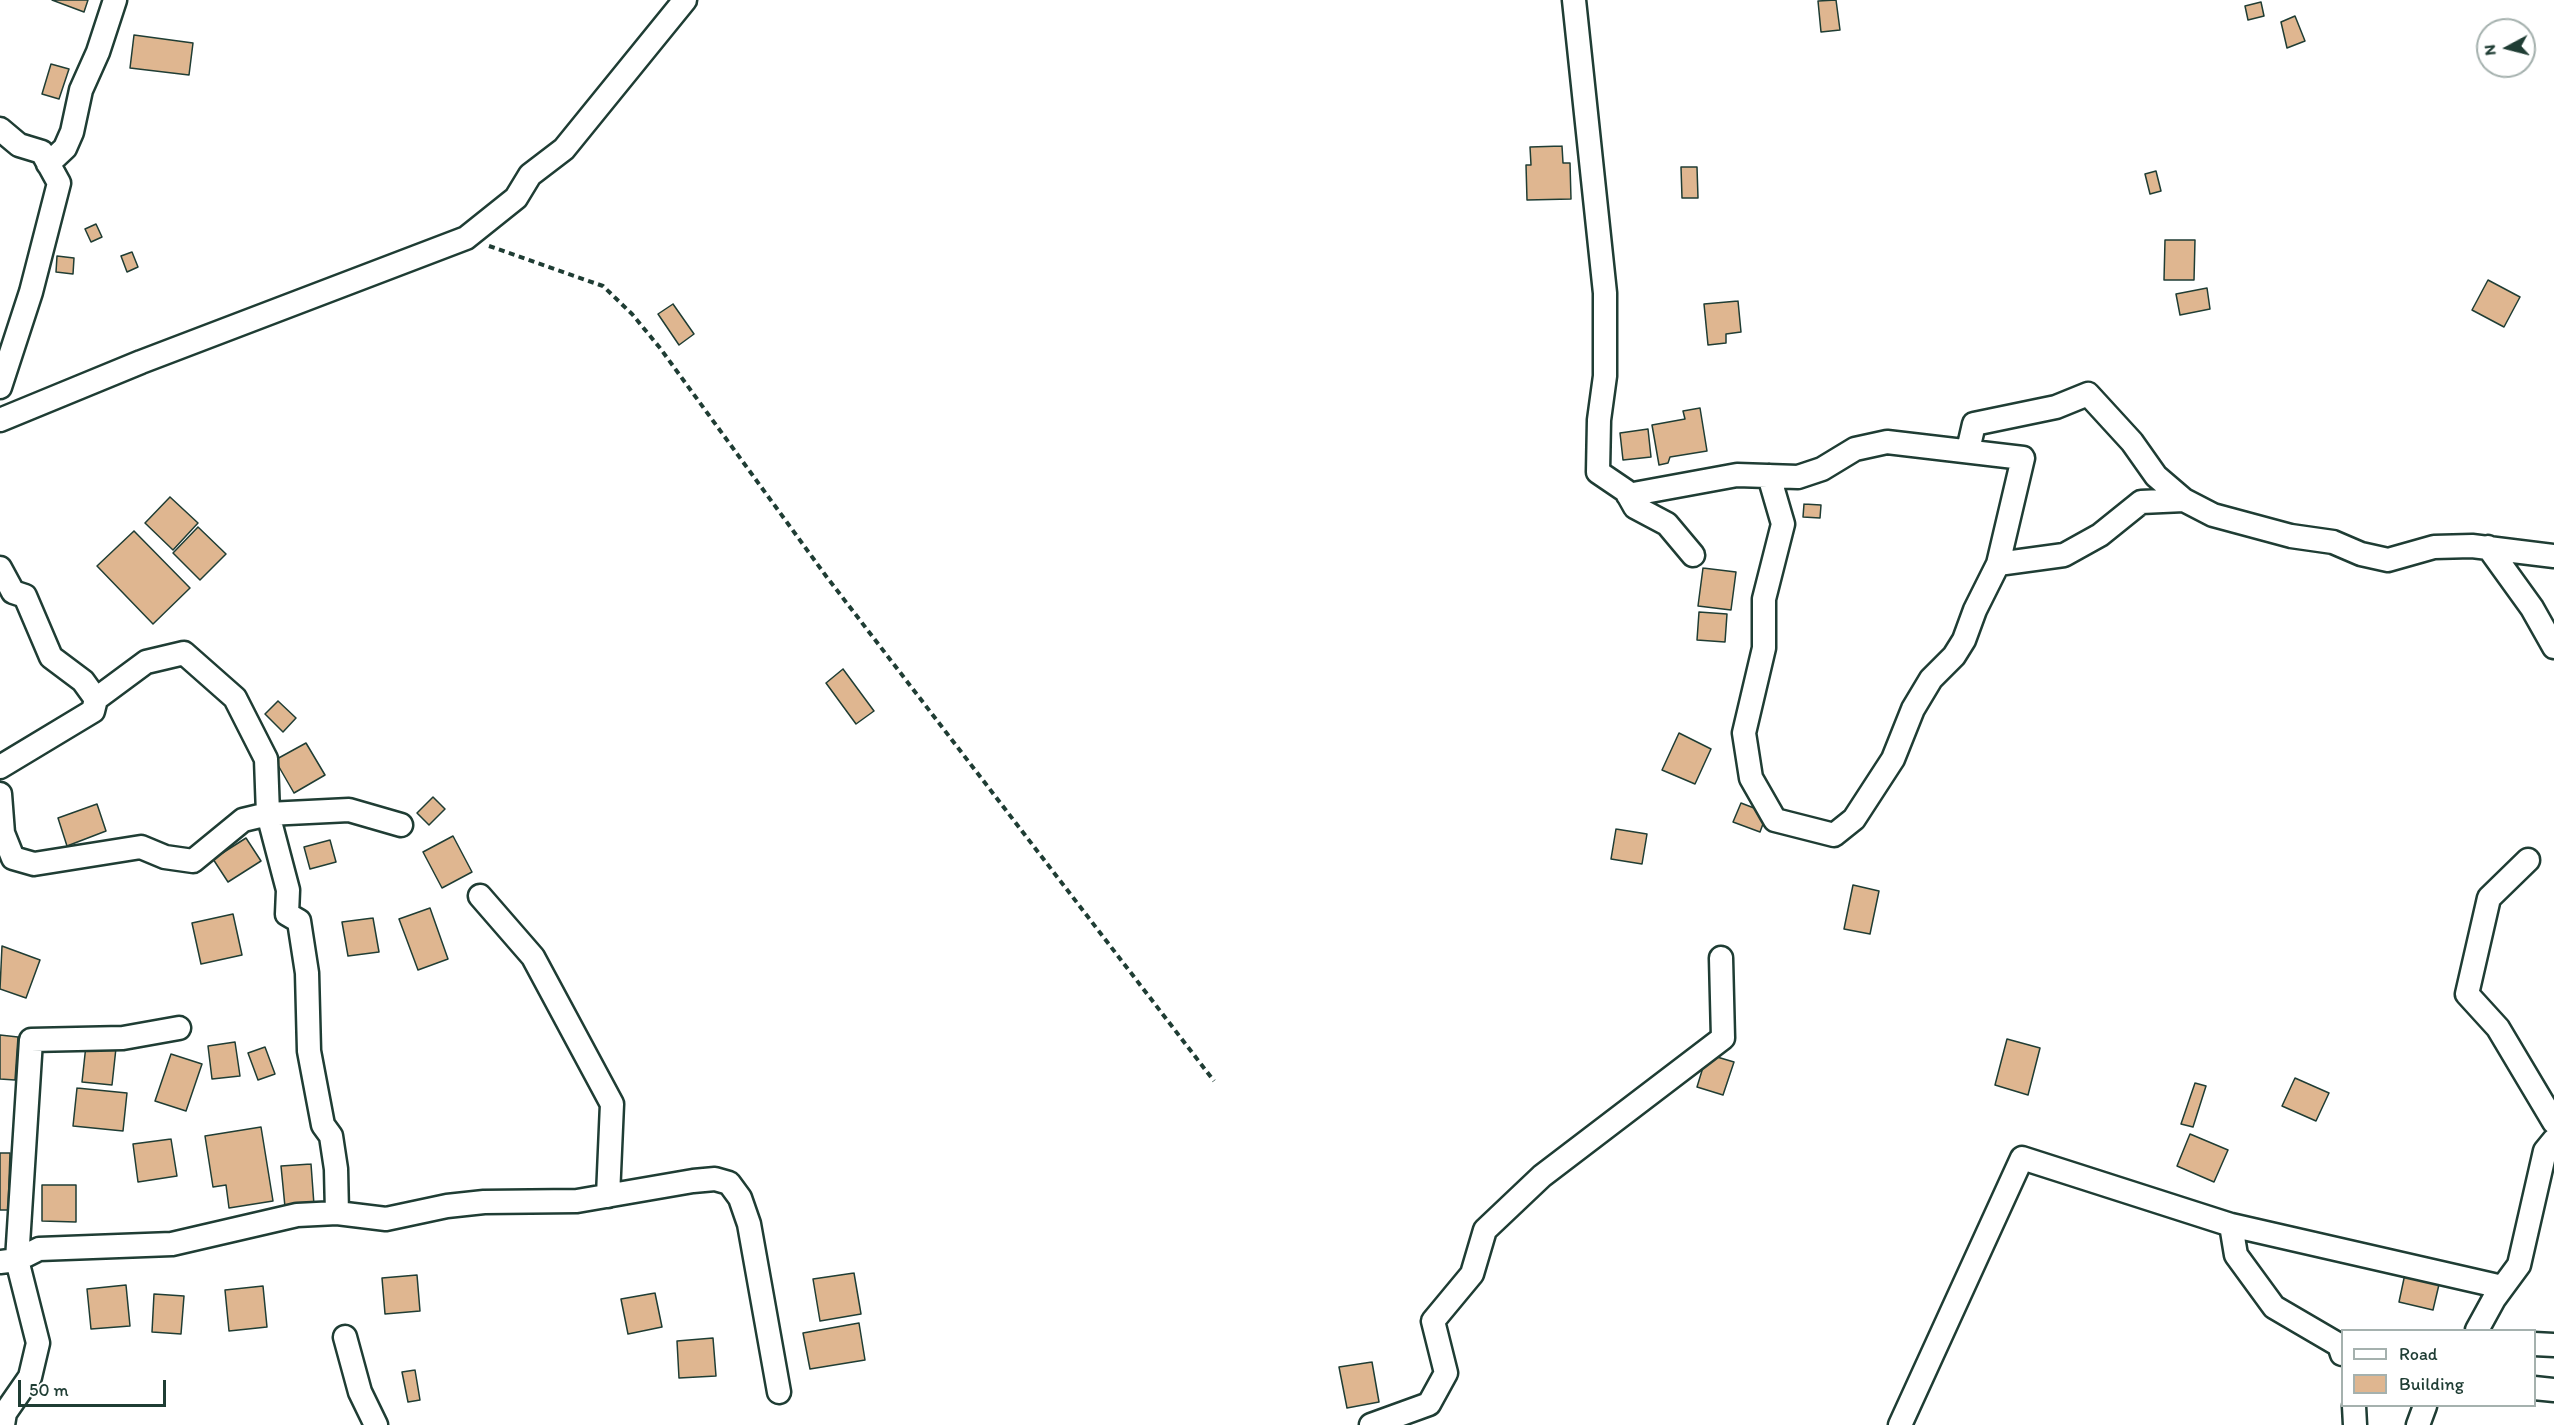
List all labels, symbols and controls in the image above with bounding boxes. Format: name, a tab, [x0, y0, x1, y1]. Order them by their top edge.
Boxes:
north arrow	[2476, 18, 2536, 78]
text: N	[2480, 43, 2500, 57]
legend	[2341, 1329, 2536, 1407]
text: Road	[2399, 1343, 2438, 1365]
scale bar	[21, 1368, 170, 1406]
text: Building	[2399, 1373, 2464, 1395]
text: 50 m	[29, 1379, 69, 1401]

